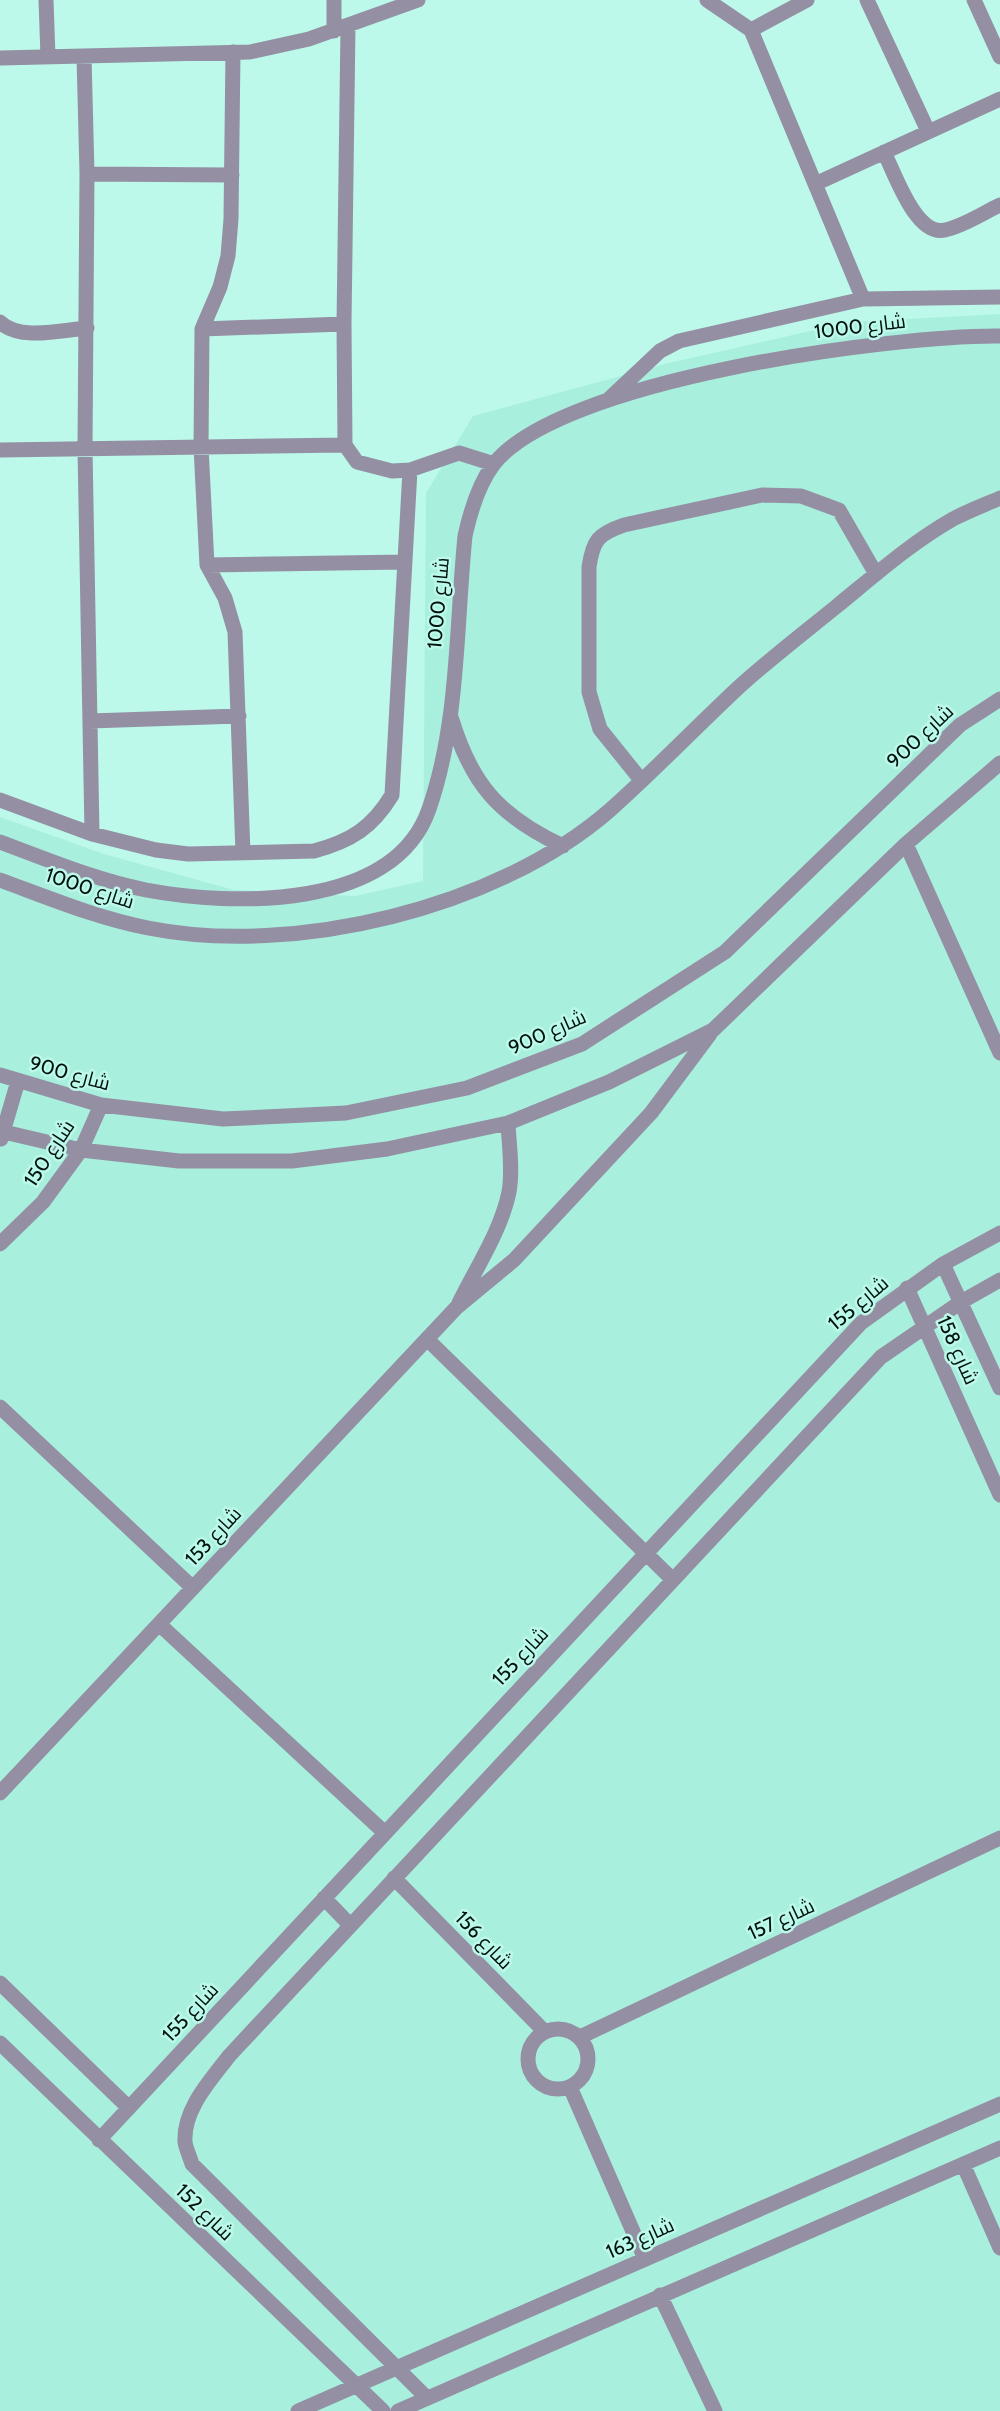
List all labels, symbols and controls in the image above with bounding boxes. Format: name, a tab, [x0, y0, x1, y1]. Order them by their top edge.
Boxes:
street label: شارع 1000	[813, 309, 907, 345]
street label: شارع 1000	[422, 556, 456, 650]
street label: شارع 900	[882, 699, 960, 774]
street label: شارع 1000	[42, 862, 137, 915]
street label: شارع 900	[504, 1004, 590, 1062]
street label: شارع 900	[27, 1051, 113, 1097]
street label: شارع 150	[19, 1115, 81, 1192]
street label: شارع 155	[823, 1271, 894, 1337]
street label: شارع 158	[930, 1312, 984, 1389]
street label: شارع 153	[180, 1502, 248, 1572]
street label: شارع 155	[487, 1622, 555, 1692]
street label: شارع 157	[744, 1893, 819, 1947]
street label: شارع 156	[449, 1906, 518, 1976]
street label: شارع 155	[157, 1978, 225, 2048]
street label: شارع 152	[170, 2179, 239, 2247]
street label: شارع 163	[602, 2212, 679, 2265]

